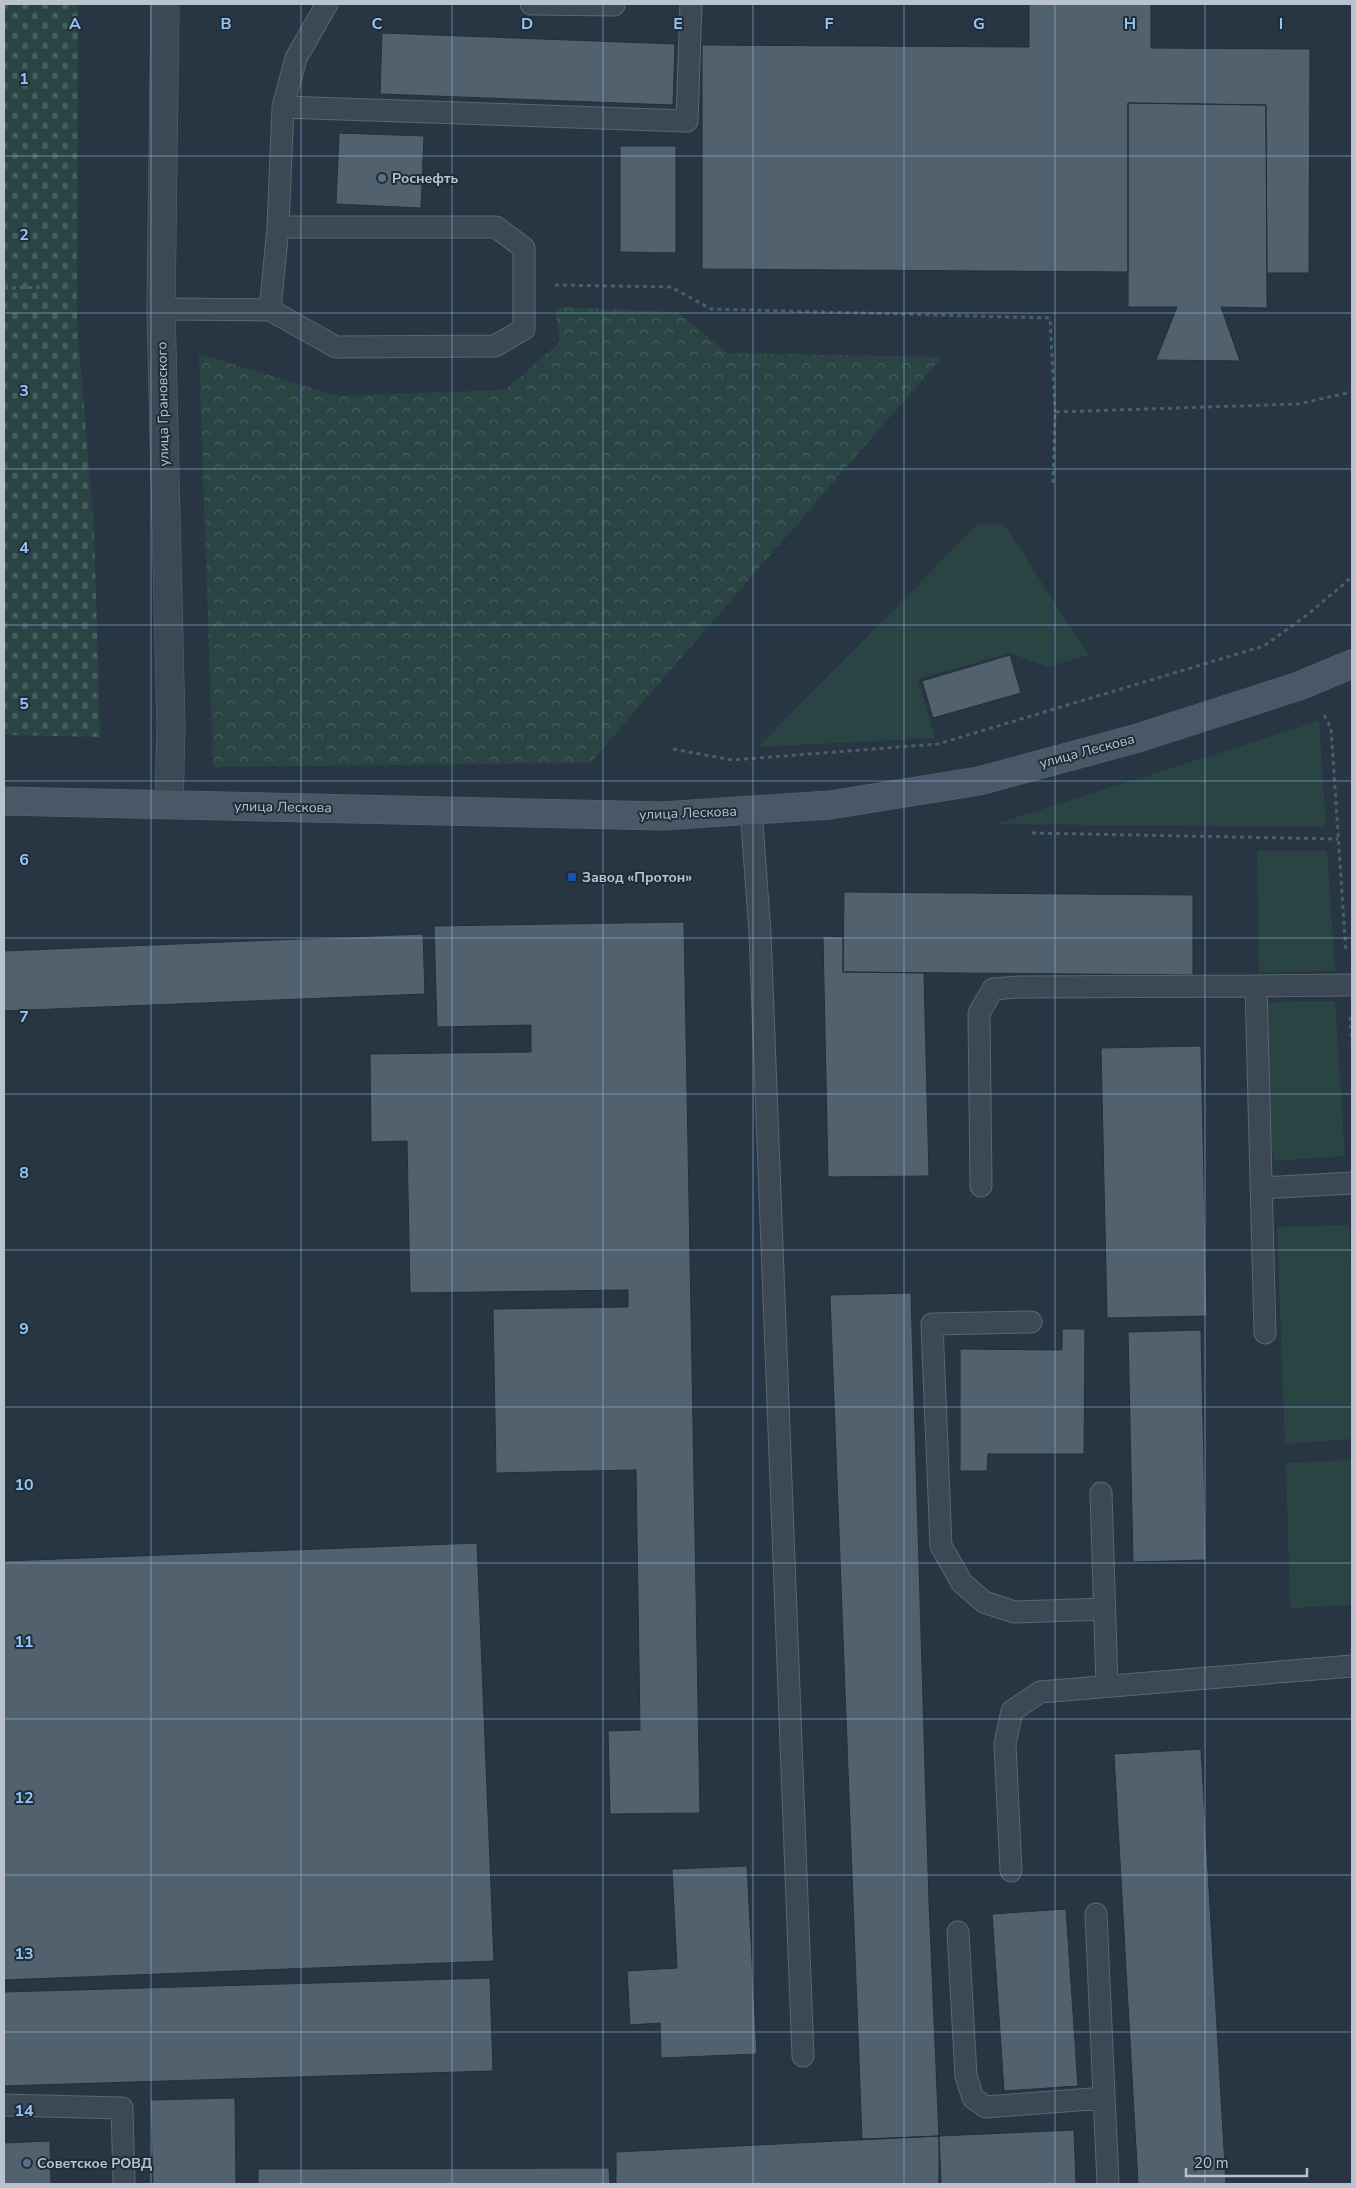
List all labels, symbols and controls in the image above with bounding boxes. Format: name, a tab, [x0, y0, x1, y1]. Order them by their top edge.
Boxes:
text: A	[69, 13, 81, 35]
text: B	[220, 13, 232, 35]
text: C	[372, 13, 383, 35]
text: D	[521, 13, 533, 35]
text: E	[673, 13, 683, 35]
text: F	[825, 13, 834, 35]
text: G	[973, 13, 985, 35]
text: H	[1124, 13, 1136, 35]
text: I	[1279, 13, 1283, 35]
text: 1	[19, 68, 29, 90]
place label: Роснефть	[392, 169, 459, 188]
marker: Роснефть	[376, 172, 388, 184]
text: 2	[19, 224, 29, 246]
street label: улица Грановского	[152, 341, 174, 467]
text: 3	[19, 380, 29, 402]
text: 4	[19, 537, 29, 559]
text: 5	[19, 693, 29, 715]
street label: улица Лескова	[1037, 729, 1137, 773]
street label: улица Лескова	[234, 797, 332, 817]
street label: улица Лескова	[639, 802, 737, 824]
text: 6	[19, 849, 29, 871]
place label: Завод «Протон»	[582, 868, 692, 887]
marker: Завод «Протон»	[566, 871, 578, 883]
text: 7	[19, 1006, 29, 1028]
text: 8	[19, 1162, 29, 1184]
text: 9	[19, 1318, 29, 1340]
text: 10	[14, 1474, 34, 1496]
text: 11	[14, 1631, 34, 1653]
text: 12	[14, 1787, 34, 1809]
text: 13	[14, 1943, 34, 1965]
text: 14	[14, 2100, 34, 2122]
scale bar	[1186, 2146, 1307, 2178]
text: 20 m	[1194, 2153, 1229, 2173]
place label: Советское РОВД	[37, 2154, 152, 2173]
marker: Советское РОВД	[21, 2157, 33, 2169]

